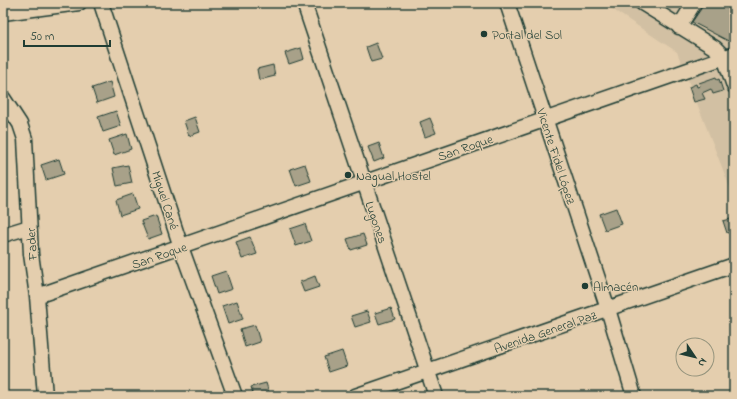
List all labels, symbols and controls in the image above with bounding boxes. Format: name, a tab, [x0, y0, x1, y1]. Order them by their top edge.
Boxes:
scale bar	[24, 22, 110, 48]
place label: Portal del Sol	[492, 26, 562, 45]
text: 50 m	[30, 28, 54, 46]
marker: Portal del Sol	[479, 29, 489, 39]
street label: Vicente Fidel López	[531, 105, 580, 207]
street label: San Roque	[435, 130, 496, 167]
place label: Nagual Hostel	[356, 167, 431, 187]
street label: Miguel Cané	[145, 168, 183, 233]
marker: Nagual Hostel	[343, 170, 353, 180]
street label: Lugones	[359, 199, 392, 247]
street label: Fader	[22, 226, 43, 262]
street label: San Roque	[129, 238, 190, 275]
place label: Almacén	[593, 278, 638, 297]
marker: Almacén	[580, 281, 590, 291]
street label: Avenida General Paz	[492, 306, 600, 359]
north arrow	[675, 337, 715, 377]
text: N	[694, 355, 711, 370]

